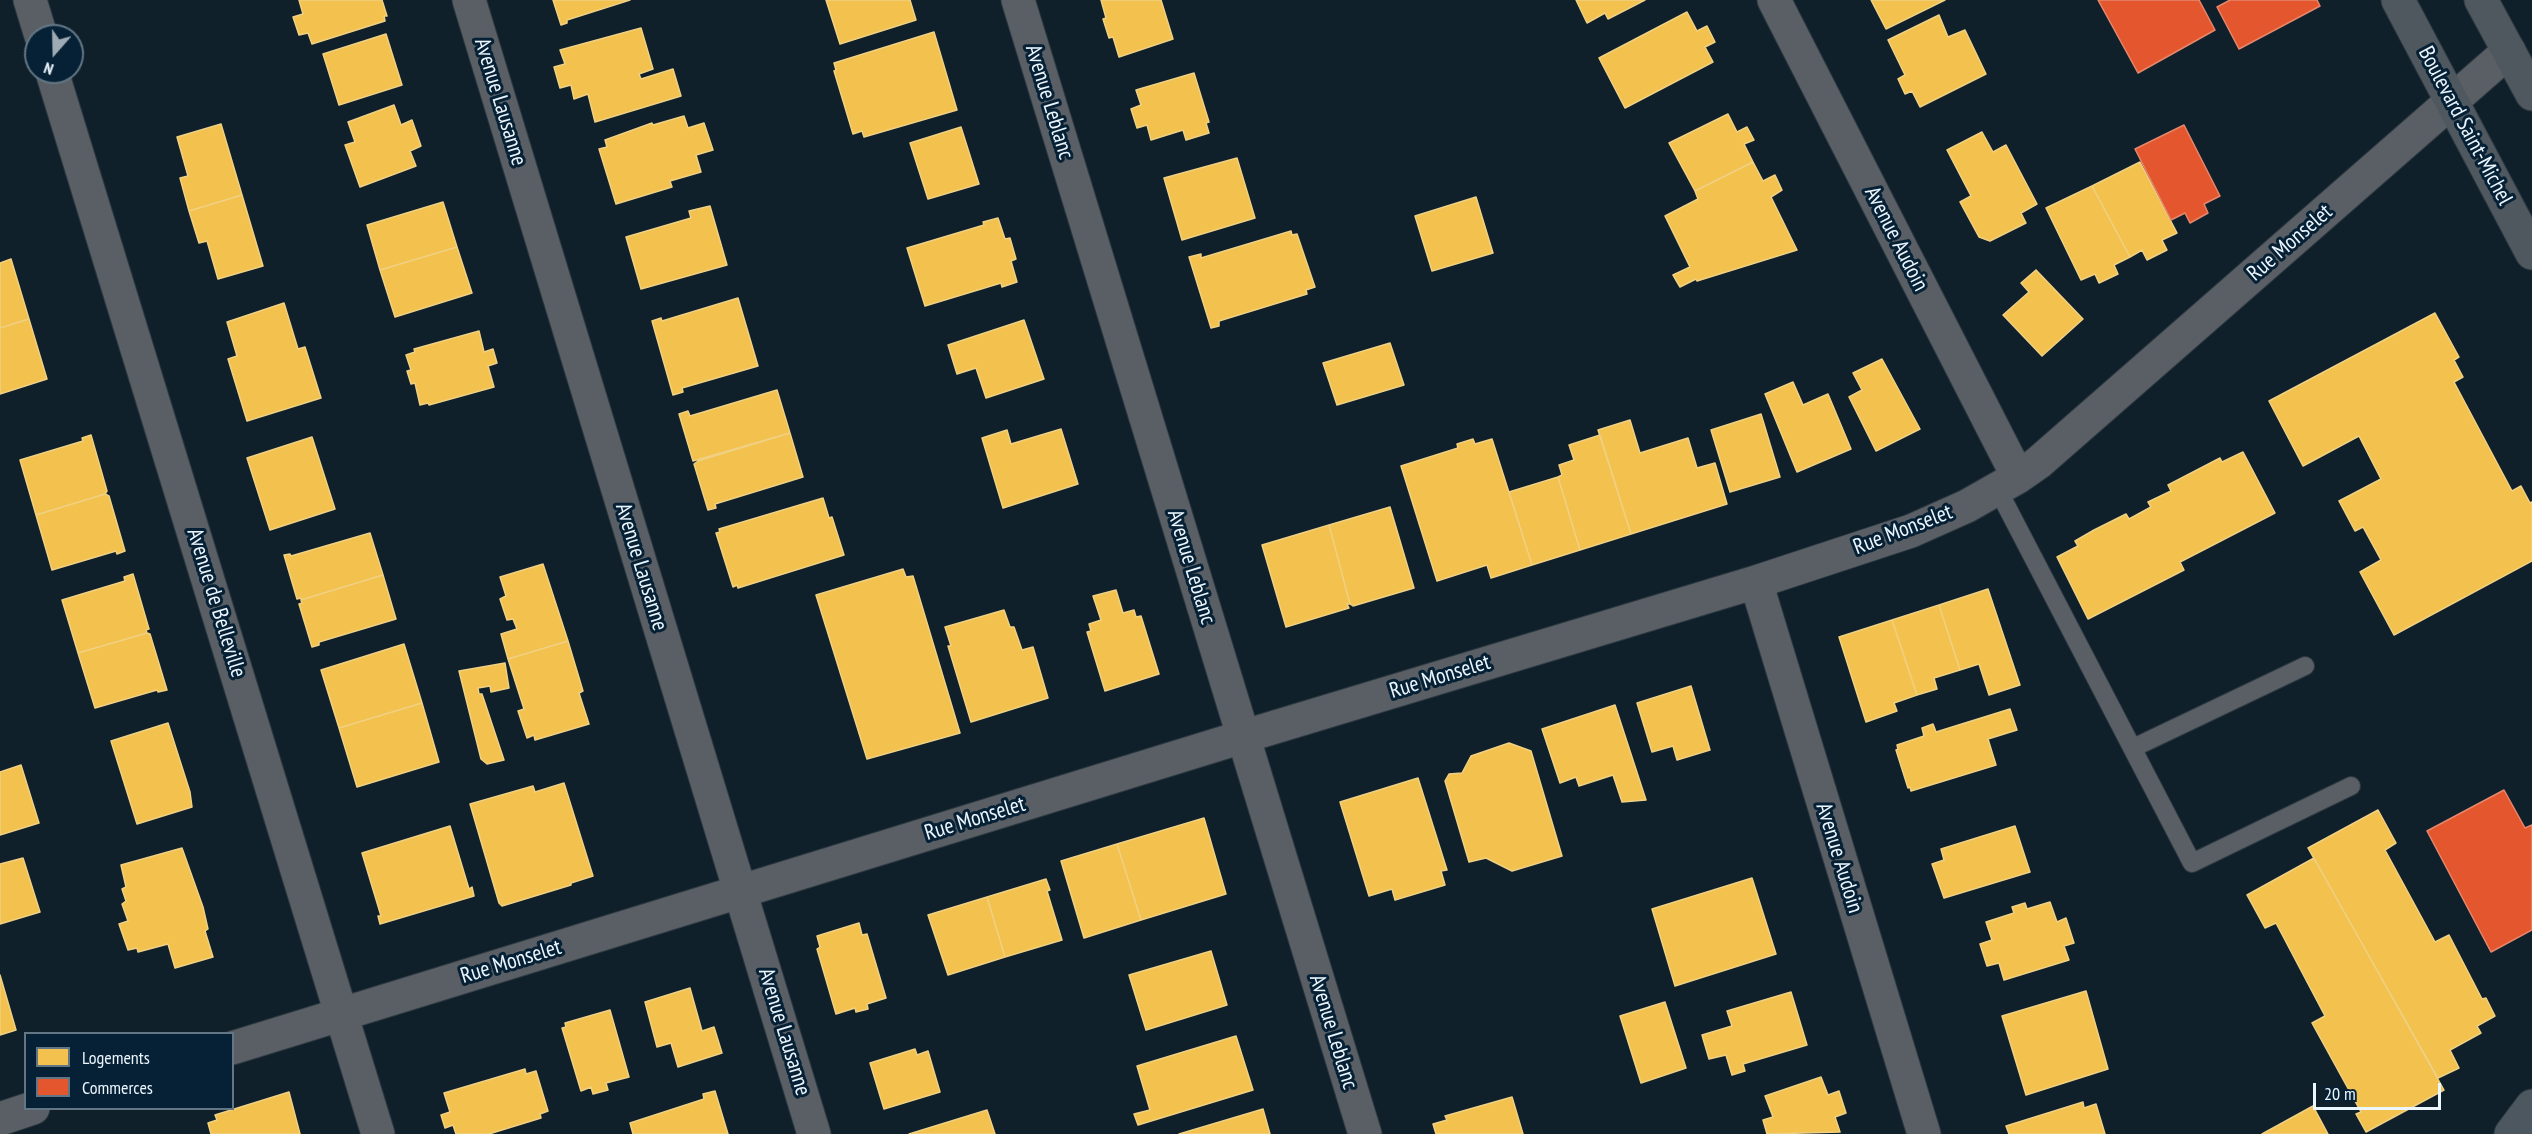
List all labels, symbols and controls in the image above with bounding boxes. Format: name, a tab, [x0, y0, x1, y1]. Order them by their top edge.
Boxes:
north arrow	[24, 24, 84, 84]
street label: Avenue Lausanne	[468, 35, 532, 169]
street label: Avenue Leblanc	[1019, 41, 1079, 163]
street label: Boulevard Saint-Michel	[2412, 42, 2518, 210]
text: N	[41, 58, 56, 80]
street label: Avenue Audoin	[1858, 182, 1934, 296]
street label: Rue Monselet	[2242, 199, 2338, 287]
street label: Rue Monselet	[1850, 499, 1956, 561]
street label: Avenue Lausanne	[609, 500, 673, 634]
street label: Avenue Leblanc	[1161, 506, 1221, 628]
street label: Avenue de Belleville	[181, 525, 251, 681]
street label: Rue Monselet	[1386, 649, 1494, 705]
street label: Rue Monselet	[921, 791, 1029, 847]
street label: Avenue Audoin	[1810, 800, 1868, 916]
street label: Rue Monselet	[457, 934, 565, 990]
street label: Avenue Lausanne	[752, 965, 816, 1099]
street label: Avenue Leblanc	[1303, 971, 1363, 1093]
legend	[24, 1032, 234, 1110]
text: Logements	[82, 1046, 150, 1069]
scale bar	[2316, 1071, 2444, 1109]
text: Commerces	[82, 1076, 153, 1099]
text: 20 m	[2324, 1082, 2356, 1105]

